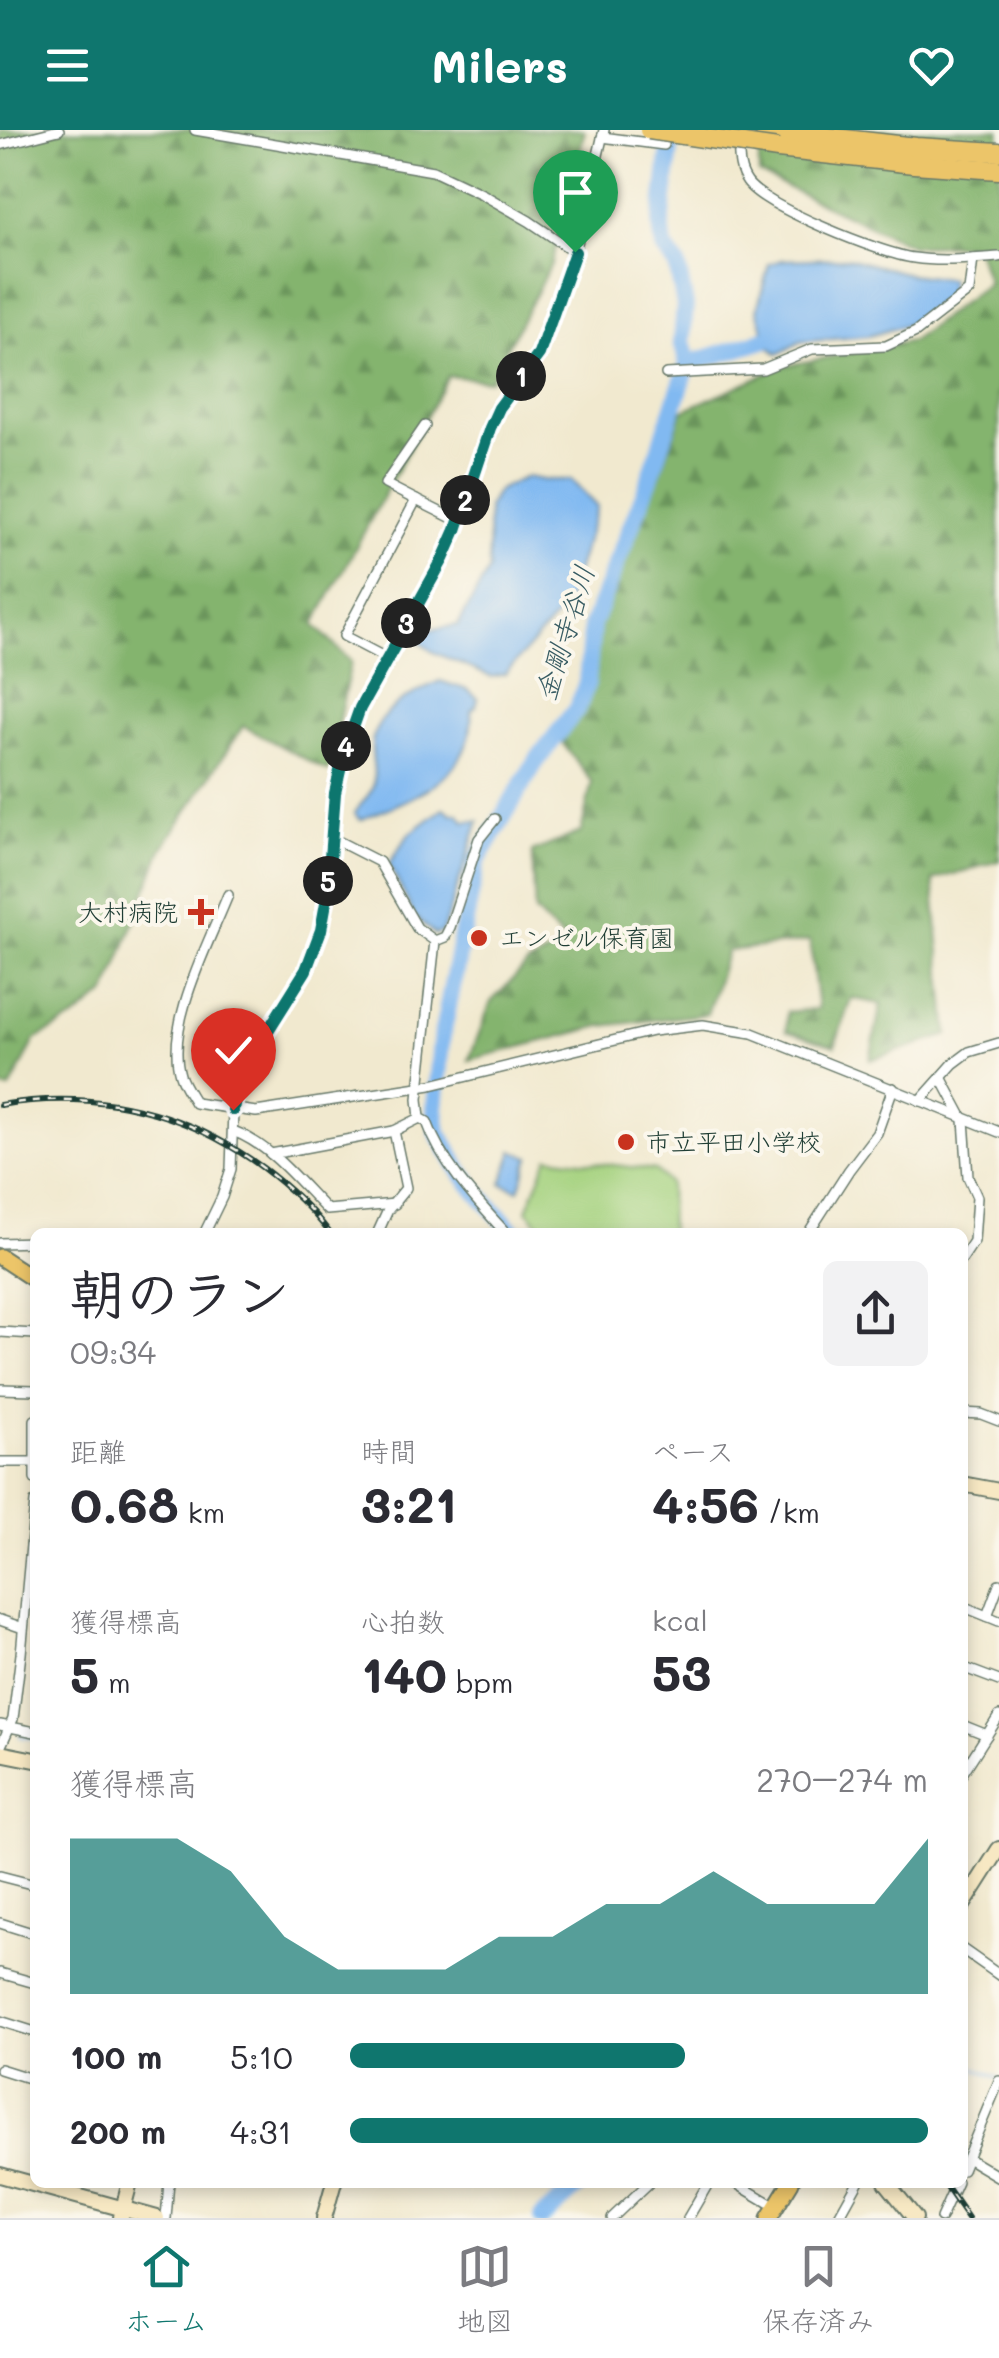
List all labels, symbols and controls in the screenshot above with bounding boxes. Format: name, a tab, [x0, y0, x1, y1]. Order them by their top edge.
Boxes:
text: Milers	[431, 36, 568, 94]
icon: menu	[40, 38, 95, 93]
icon: heart	[904, 38, 959, 93]
pin	[533, 150, 618, 253]
icon: arrive	[548, 165, 603, 220]
pin: 1	[496, 351, 546, 401]
text: 1	[515, 358, 527, 394]
pin: 2	[440, 475, 490, 525]
text: 2	[457, 482, 473, 518]
water label: 金剛寺谷川	[526, 560, 602, 705]
pin: 3	[381, 598, 431, 648]
text: 3	[398, 605, 414, 641]
pin: 4	[321, 721, 371, 771]
text: 4	[337, 728, 355, 764]
pin: 5	[303, 856, 353, 906]
text: 5	[320, 863, 336, 899]
place label: 大村病院	[78, 895, 178, 927]
marker: 大村病院	[188, 899, 214, 925]
place label: エンゼル保育園	[499, 921, 674, 953]
marker: エンゼル保育園	[468, 927, 490, 949]
pin	[191, 1008, 276, 1111]
icon: check	[206, 1023, 261, 1078]
place label: 市立平田小学校	[646, 1125, 821, 1157]
marker: 市立平田小学校	[615, 1131, 637, 1153]
text: 朝のラン	[70, 1256, 290, 1328]
button: share	[823, 1261, 928, 1366]
text: 09:34	[70, 1330, 156, 1372]
text: 距離	[70, 1433, 126, 1469]
text: 時間	[361, 1433, 417, 1469]
text: ペース	[652, 1433, 734, 1469]
text: 0.68	[70, 1470, 179, 1536]
text: 3:21	[361, 1470, 457, 1536]
text: 4:56	[652, 1470, 759, 1536]
text: km	[179, 1494, 225, 1530]
text: /km	[759, 1494, 820, 1530]
text: kcal	[652, 1602, 708, 1638]
text: 獲得標高	[70, 1603, 182, 1639]
text: 心拍数	[361, 1603, 445, 1639]
text: 53	[652, 1638, 711, 1704]
text: 5	[70, 1640, 99, 1706]
text: 140	[361, 1640, 447, 1706]
text: m	[99, 1664, 130, 1700]
text: bpm	[447, 1664, 513, 1700]
text: 270–274 m	[756, 1758, 928, 1800]
text: 獲得標高	[70, 1761, 198, 1803]
text: 100 m	[70, 2035, 162, 2077]
text: 5:10	[230, 2035, 293, 2077]
text: 200 m	[70, 2110, 166, 2152]
text: 4:31	[230, 2110, 292, 2152]
tab: ホーム	[125, 2239, 208, 2339]
tab: 地図	[457, 2239, 513, 2339]
tab: 保存済み	[762, 2239, 874, 2339]

